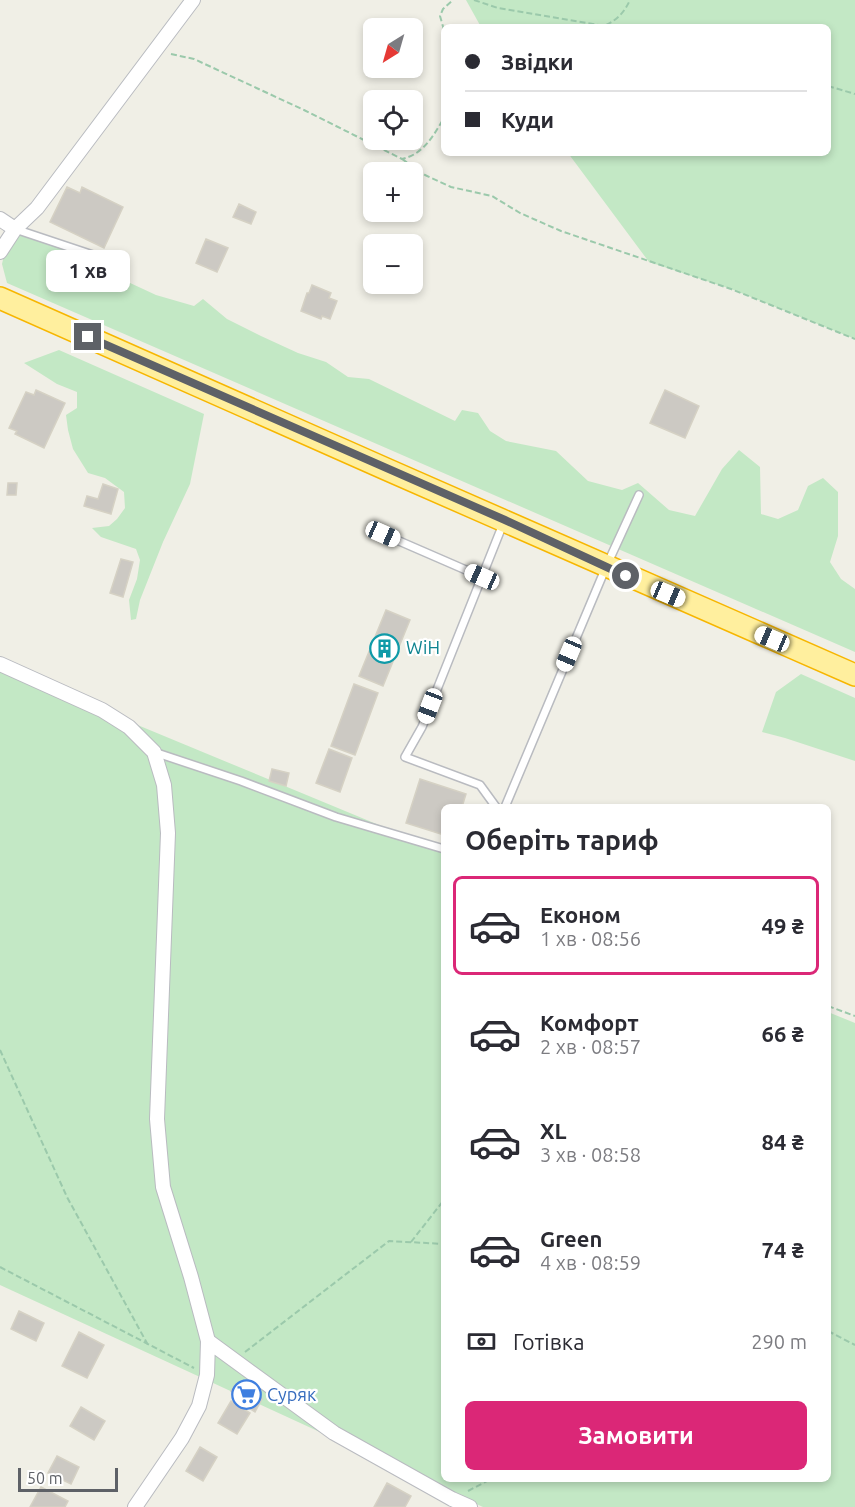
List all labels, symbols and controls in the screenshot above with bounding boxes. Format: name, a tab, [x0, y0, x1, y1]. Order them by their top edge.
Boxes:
north arrow	[363, 18, 423, 78]
map controls	[363, 18, 423, 294]
text: Звідки	[501, 49, 574, 74]
button: locate	[363, 90, 423, 150]
text: Куди	[501, 107, 554, 132]
button: +	[363, 162, 423, 222]
button: −	[363, 234, 423, 294]
callout: 1 хв	[46, 250, 130, 292]
text: 1 хв	[69, 259, 107, 282]
route end	[74, 323, 101, 350]
car	[363, 518, 403, 550]
car	[462, 561, 502, 593]
route start	[612, 562, 639, 589]
car	[648, 579, 688, 609]
car	[752, 624, 792, 654]
building icon: WiH	[369, 632, 401, 664]
car	[554, 634, 584, 674]
place label: WiH	[406, 637, 440, 657]
car	[415, 686, 445, 726]
text: Оберіть тариф	[465, 825, 659, 855]
icon: car	[468, 899, 522, 953]
text: Економ	[540, 902, 621, 927]
text: 49 ₴	[762, 913, 804, 938]
text: 1 хв · 08:56	[540, 927, 641, 950]
icon: car	[468, 1007, 522, 1061]
text: Комфорт	[540, 1010, 639, 1035]
text: 66 ₴	[762, 1021, 804, 1046]
text: 2 хв · 08:57	[540, 1035, 641, 1058]
icon: car	[468, 1115, 522, 1169]
text: XL	[540, 1118, 567, 1143]
text: 84 ₴	[762, 1129, 804, 1154]
text: 3 хв · 08:58	[540, 1143, 641, 1166]
icon: car	[468, 1223, 522, 1277]
text: Green	[540, 1226, 602, 1251]
text: 74 ₴	[762, 1237, 804, 1262]
text: 4 хв · 08:59	[540, 1251, 641, 1274]
icon: cash	[465, 1325, 498, 1358]
text: Готівка	[513, 1329, 584, 1354]
text: 290 m	[751, 1330, 807, 1353]
supermarket icon: Суряк	[230, 1379, 262, 1411]
place label: Суряк	[267, 1384, 316, 1404]
button: Замовити	[465, 1401, 807, 1470]
scale bar	[18, 1465, 118, 1492]
text: 50 m	[27, 1469, 63, 1487]

